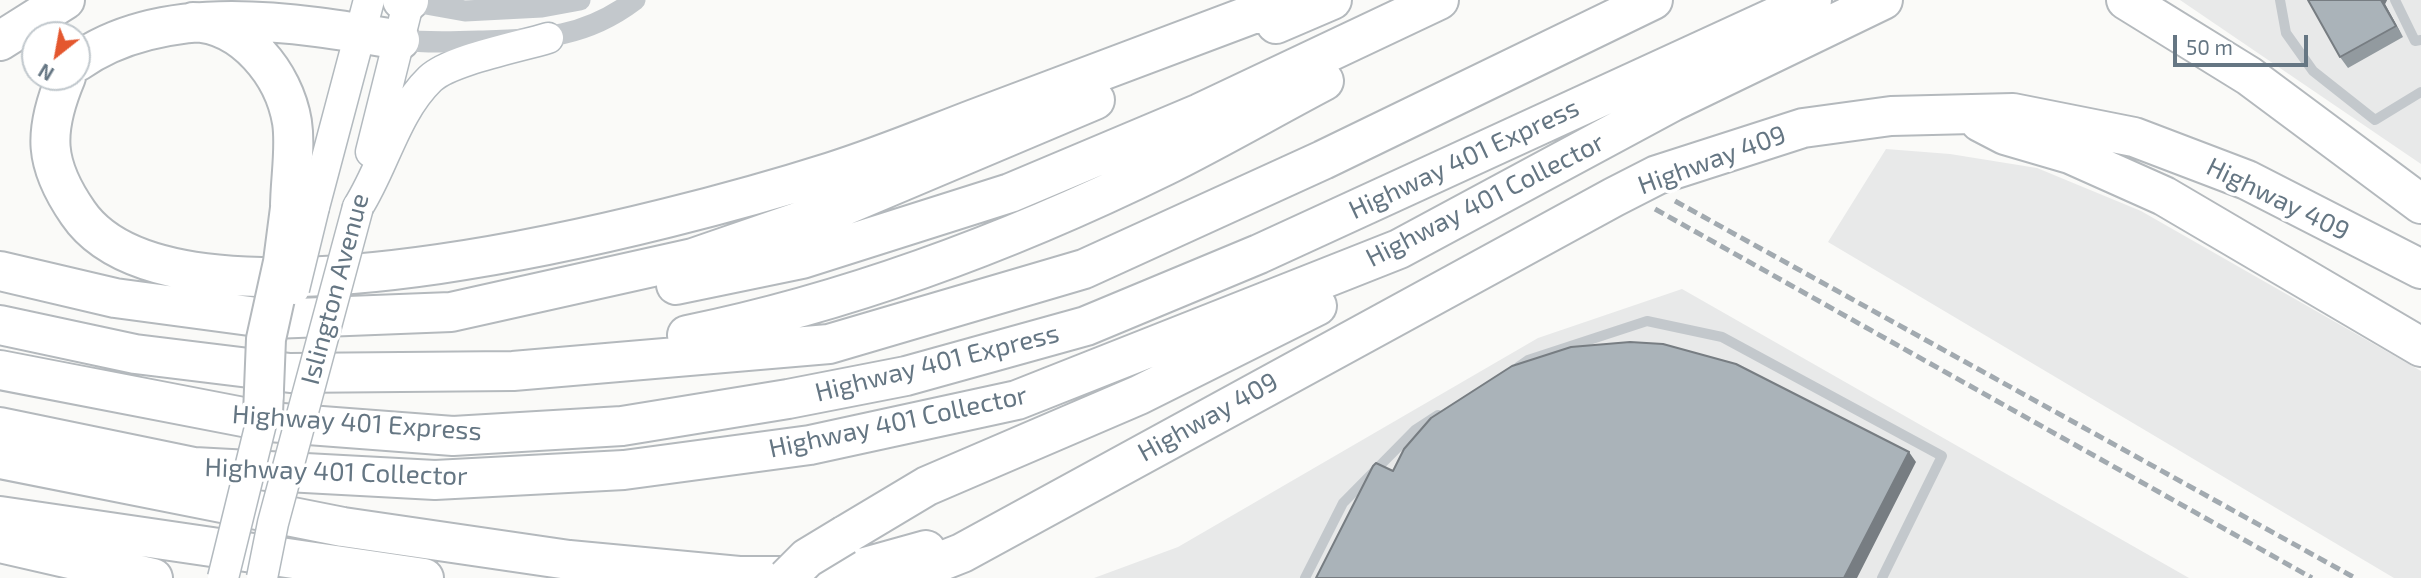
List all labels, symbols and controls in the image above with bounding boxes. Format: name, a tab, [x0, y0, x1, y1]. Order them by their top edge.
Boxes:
north arrow	[21, 21, 91, 91]
scale bar	[2176, 21, 2311, 65]
text: 50 m	[2186, 34, 2233, 59]
text: N	[34, 59, 58, 86]
street label: Highway 401 Express	[1344, 92, 1584, 226]
street label: Highway 409	[1634, 119, 1790, 201]
street label: Highway 401 Collector	[1361, 126, 1609, 274]
street label: Highway 409	[2201, 151, 2355, 247]
street label: Islington Avenue	[295, 190, 375, 388]
street label: Highway 401 Express	[812, 318, 1062, 408]
street label: Highway 409	[1133, 366, 1283, 468]
street label: Highway 401 Collector	[766, 379, 1030, 465]
street label: Highway 401 Express	[231, 399, 483, 447]
street label: Highway 401 Collector	[204, 452, 468, 492]

